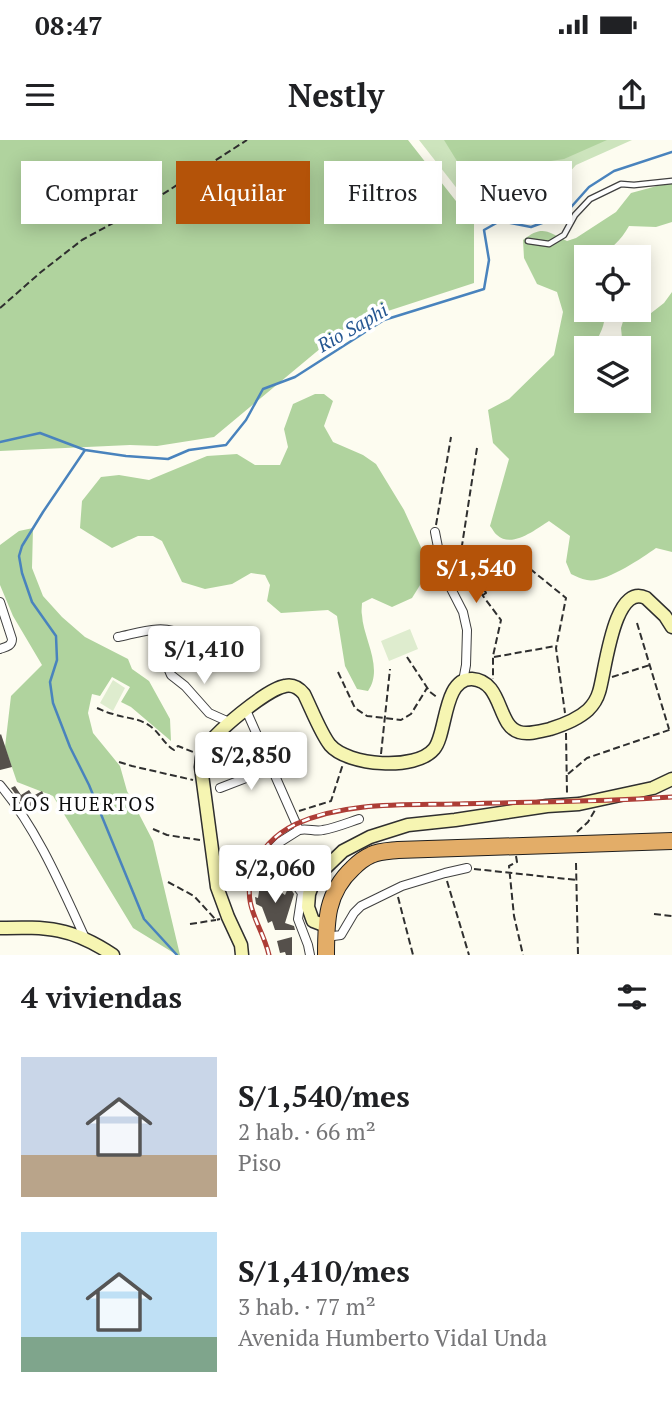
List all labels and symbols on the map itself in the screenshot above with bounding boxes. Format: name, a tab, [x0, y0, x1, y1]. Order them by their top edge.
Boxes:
water label: Rio Saphi	[311, 296, 392, 358]
pin: S/1,540	[411, 546, 541, 605]
pin: S/1,410	[139, 626, 269, 686]
pin: S/2,850	[186, 732, 316, 792]
district label: LOS HUERTOS	[11, 791, 157, 816]
pin: S/2,060	[210, 846, 340, 905]

